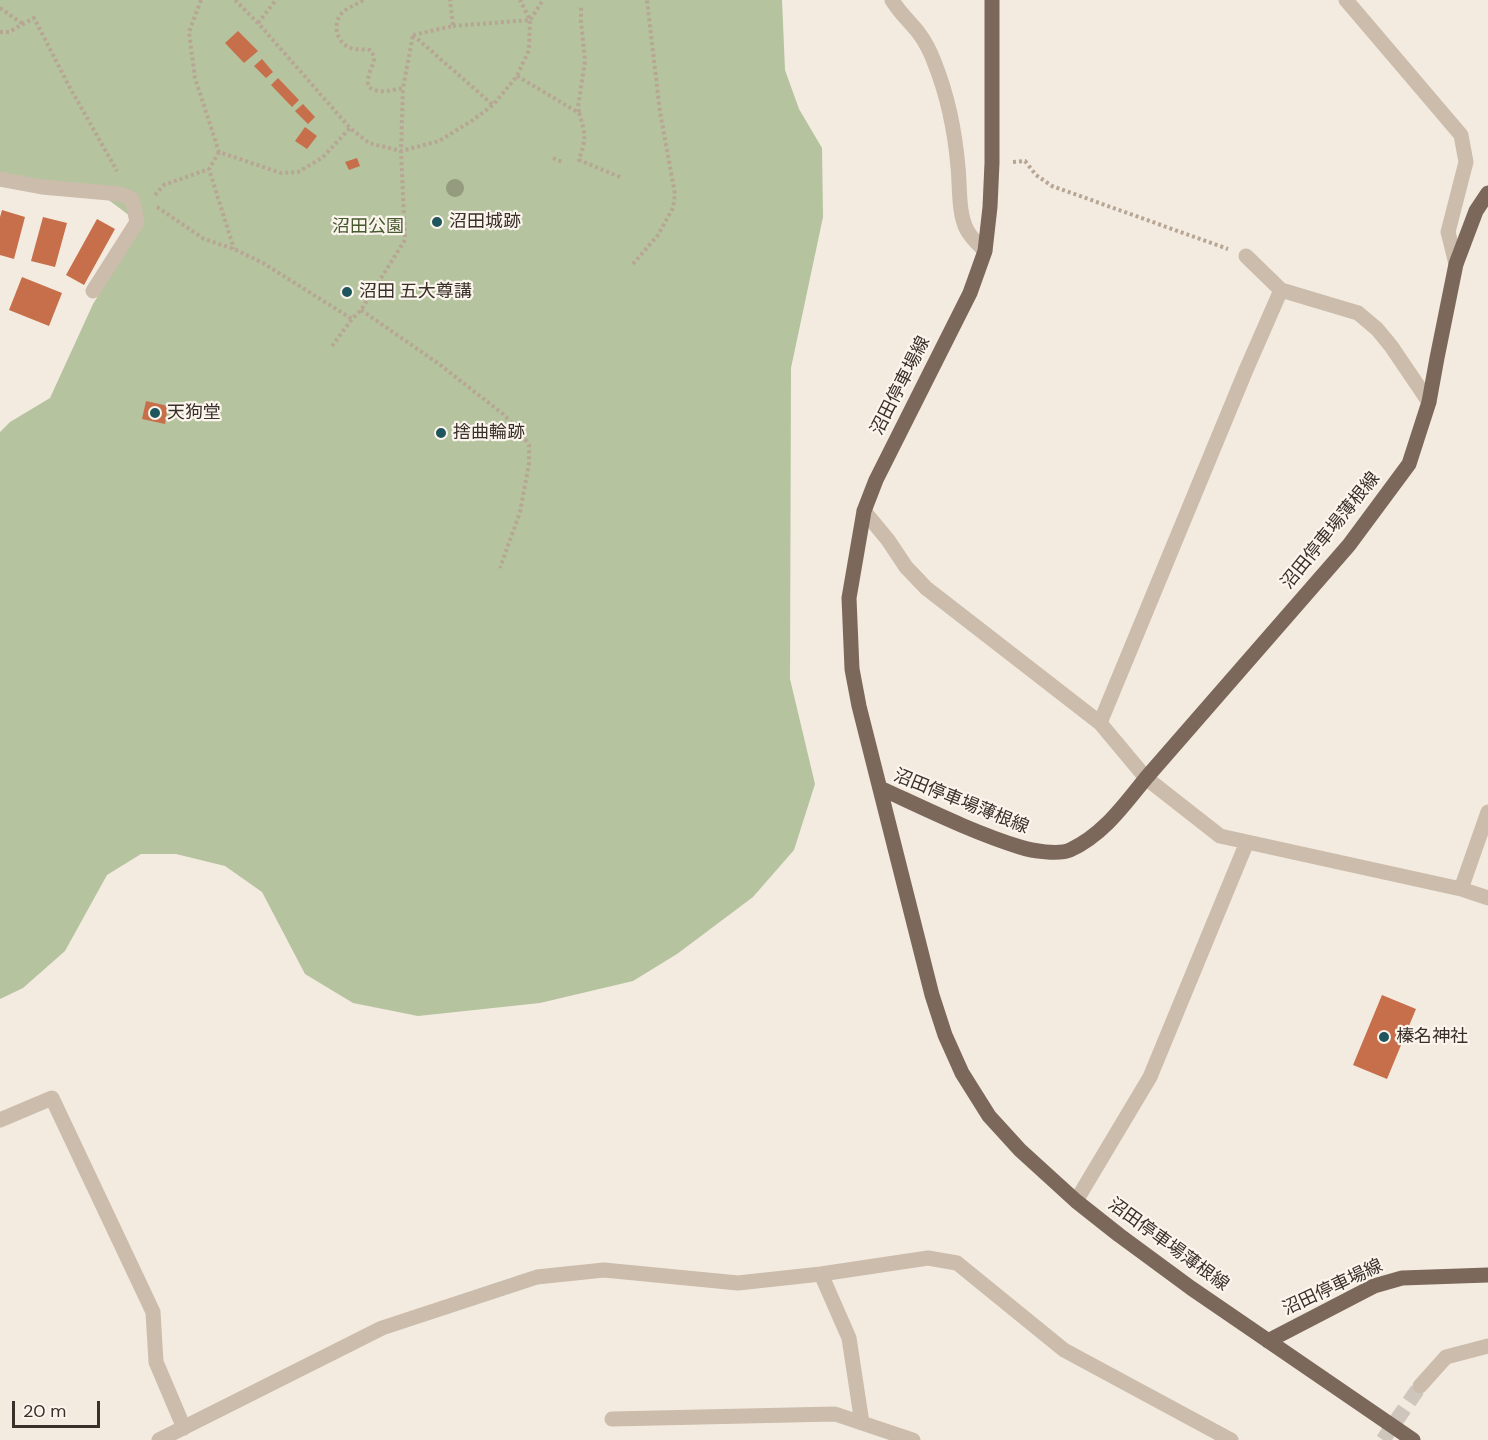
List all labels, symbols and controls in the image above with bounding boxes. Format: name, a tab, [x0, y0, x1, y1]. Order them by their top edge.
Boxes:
place label: 沼田城跡	[449, 211, 521, 233]
marker: 沼田城跡	[430, 215, 444, 229]
park label: 沼田公園	[332, 216, 404, 238]
place label: 沼田 五大尊講	[359, 281, 472, 303]
marker: 沼田 五大尊講	[340, 285, 354, 299]
street label: 沼田停車場線	[867, 333, 935, 439]
place label: 天狗堂	[167, 402, 221, 424]
marker: 天狗堂	[148, 406, 162, 420]
place label: 捨曲輪跡	[453, 422, 525, 444]
marker: 捨曲輪跡	[434, 426, 448, 440]
street label: 沼田停車場薄根線	[1277, 468, 1385, 594]
street label: 沼田停車場薄根線	[890, 765, 1032, 839]
place label: 榛名神社	[1396, 1026, 1468, 1048]
marker: 榛名神社	[1377, 1030, 1391, 1044]
street label: 沼田停車場薄根線	[1103, 1194, 1233, 1296]
street label: 沼田停車場線	[1279, 1255, 1387, 1321]
scale bar	[15, 1389, 104, 1427]
text: 20 m	[23, 1399, 66, 1423]

